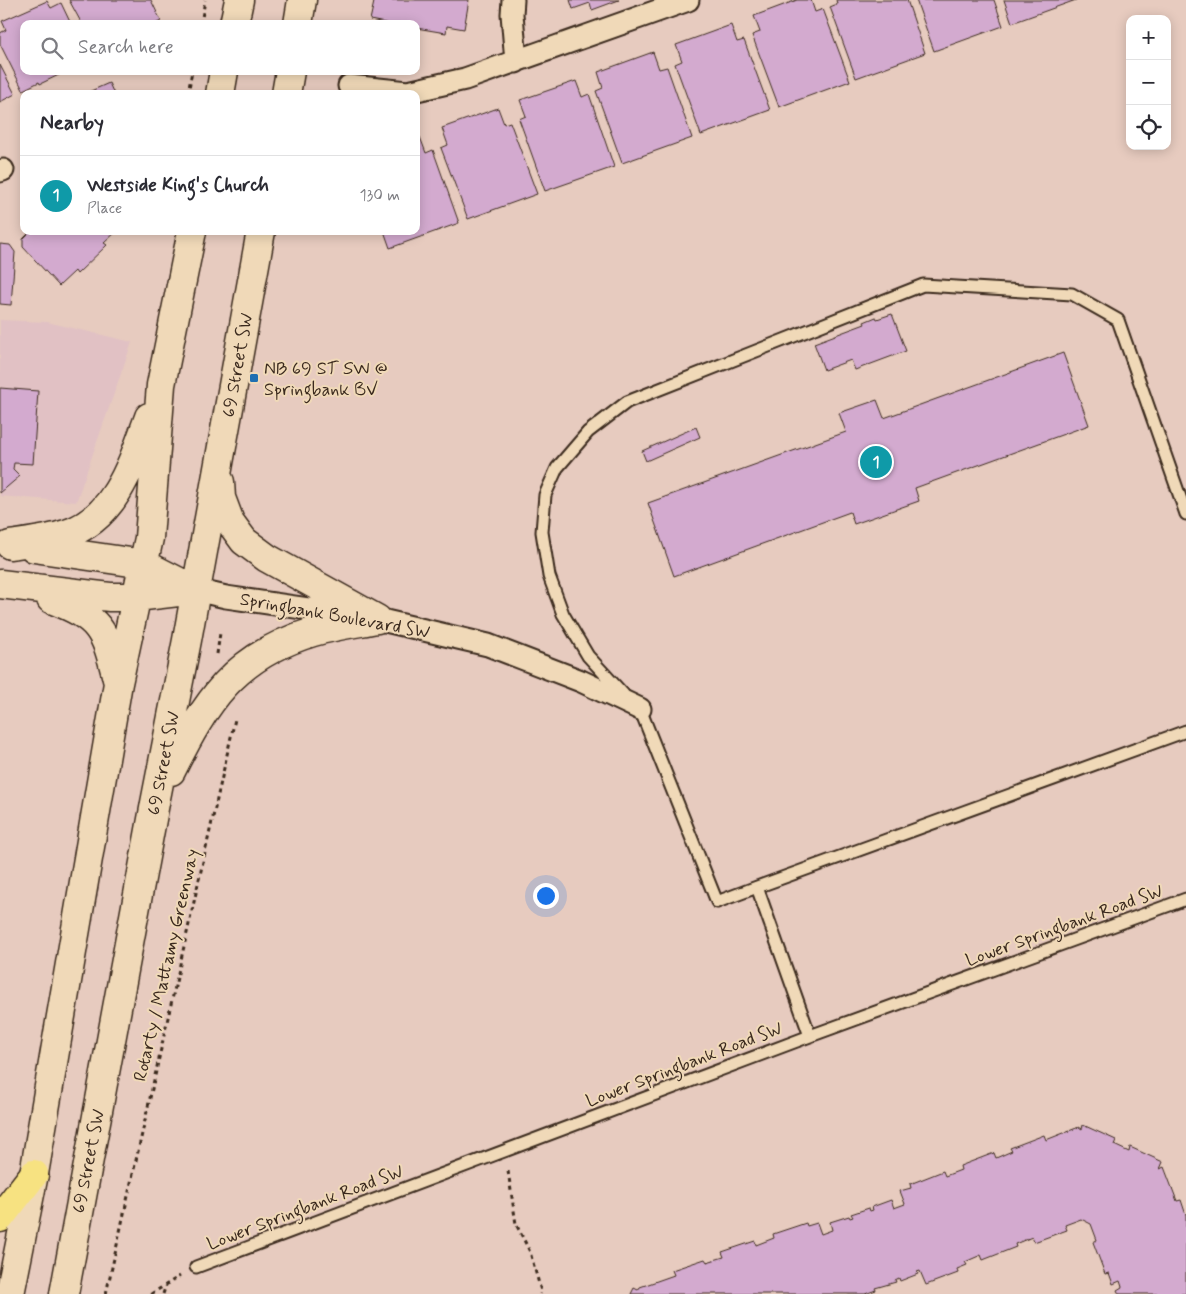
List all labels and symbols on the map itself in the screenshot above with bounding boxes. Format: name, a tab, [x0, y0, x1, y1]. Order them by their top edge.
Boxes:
street label: 69 Street SW	[217, 311, 259, 419]
place label: NB 69 ST SW @ Springbank BV	[264, 357, 388, 404]
marker: NB 69 ST SW @ Springbank BV	[248, 372, 260, 384]
pin: 1	[860, 443, 892, 481]
street label: Springbank Boulevard SW	[238, 587, 432, 646]
street label: 69 Street SW	[142, 709, 186, 817]
street label: Rotarty / Mattamy Greenway	[129, 847, 205, 1084]
street label: Lower Springbank Road SW	[962, 879, 1167, 975]
your location	[533, 883, 559, 909]
street label: Lower Springbank Road SW	[583, 1016, 787, 1115]
street label: 69 Street SW	[67, 1107, 111, 1215]
street label: Lower Springbank Road SW	[204, 1159, 408, 1258]

